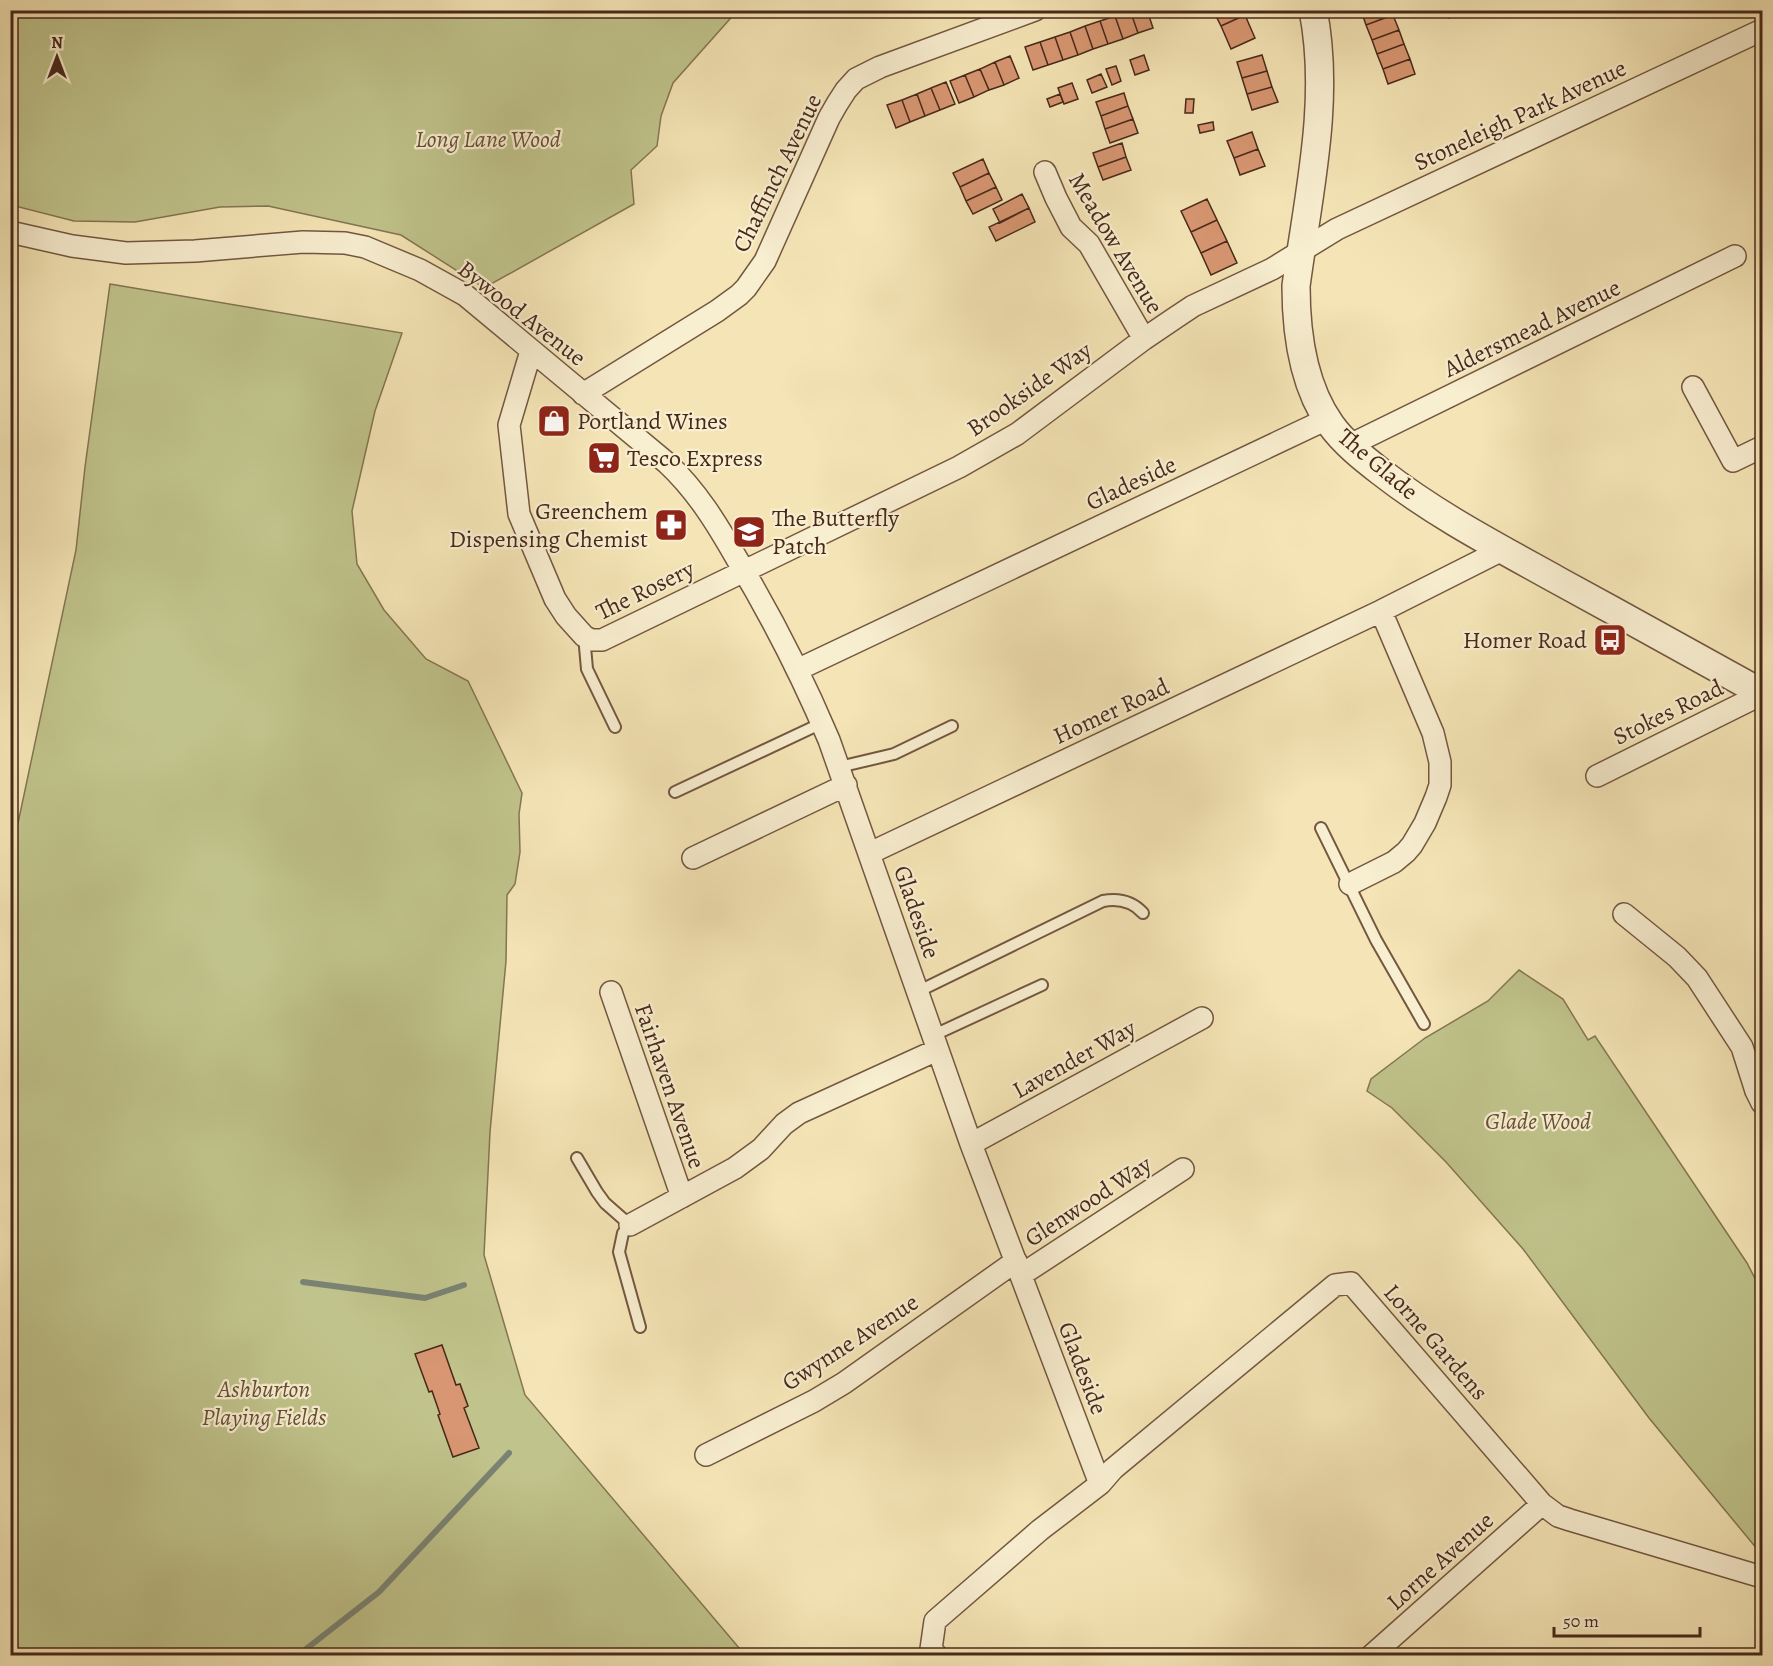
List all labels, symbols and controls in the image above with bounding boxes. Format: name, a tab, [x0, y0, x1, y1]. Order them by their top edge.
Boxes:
north arrow	[27, 27, 87, 87]
text: N	[51, 32, 63, 54]
street label: Stoneleigh Park Avenue	[1409, 52, 1631, 178]
street label: Chaffinch Avenue	[725, 88, 829, 258]
park label: Long Lane Wood	[415, 123, 561, 155]
street label: Meadow Avenue	[1061, 166, 1171, 320]
street label: Bywood Avenue	[451, 253, 593, 373]
street label: Aldersmead Avenue	[1437, 271, 1626, 385]
street label: Brookside Way	[960, 334, 1098, 444]
shop icon: Portland Wines	[536, 403, 572, 439]
place label: Portland Wines	[577, 405, 728, 437]
street label: The Glade	[1331, 421, 1425, 507]
supermarket icon: Tesco Express	[586, 440, 622, 476]
place label: Tesco Express	[627, 442, 763, 474]
street label: Gladeside	[1081, 448, 1181, 518]
place label: Greenchem Dispensing Chemist	[449, 495, 648, 555]
place label: The Butterfly Patch	[772, 502, 899, 562]
pharmacy icon: Greenchem Dispensing Chemist	[653, 507, 689, 543]
school or university icon: The Butterfly Patch	[731, 514, 767, 550]
street label: The Rosery	[590, 552, 700, 628]
bus stop icon: Homer Road	[1592, 622, 1628, 658]
place label: Homer Road	[1463, 624, 1587, 656]
street label: Homer Road	[1048, 670, 1174, 752]
street label: Stokes Road	[1607, 671, 1729, 753]
street label: Gladeside	[886, 861, 948, 963]
street label: Fairhaven Avenue	[627, 999, 713, 1173]
street label: Lavender Way	[1007, 1012, 1142, 1106]
park label: Glade Wood	[1485, 1105, 1591, 1137]
street label: Glenwood Way	[1018, 1148, 1158, 1254]
street label: Lorne Gardens	[1377, 1277, 1495, 1407]
street label: Gwynne Avenue	[776, 1286, 924, 1398]
street label: Gladeside	[1051, 1317, 1115, 1419]
park label: Ashburton Playing Fields	[202, 1373, 326, 1433]
street label: Lorne Avenue	[1380, 1504, 1500, 1618]
scale bar	[1554, 1600, 1700, 1638]
text: 50 m	[1563, 1609, 1599, 1633]

